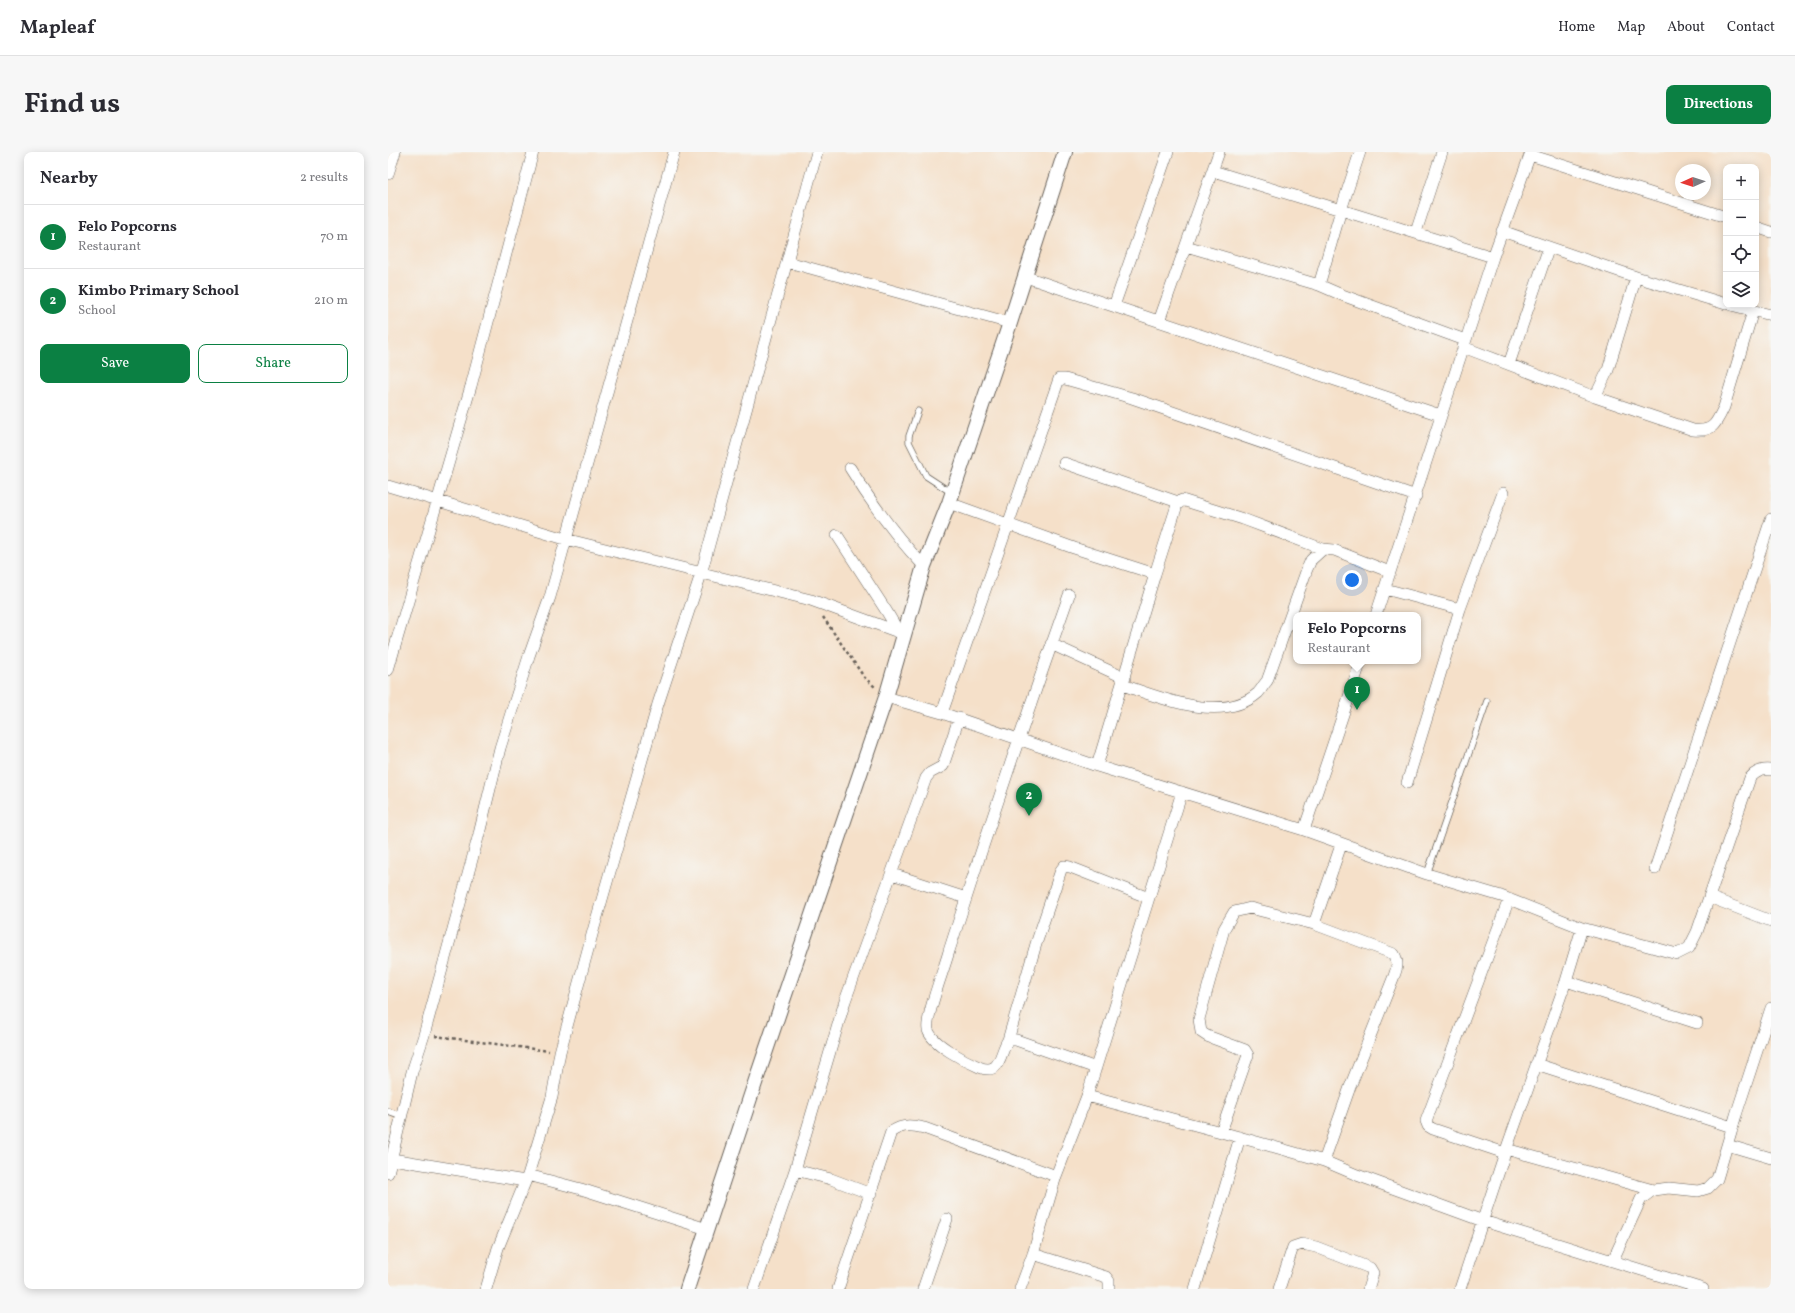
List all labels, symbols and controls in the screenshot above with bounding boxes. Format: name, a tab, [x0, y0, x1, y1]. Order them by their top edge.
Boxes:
text: Mapleaf	[20, 15, 95, 41]
text: Home	[1558, 18, 1595, 37]
text: Map	[1617, 18, 1645, 37]
text: About	[1667, 18, 1705, 37]
text: Contact	[1727, 18, 1775, 37]
text: Find us	[24, 85, 120, 124]
button: Directions	[1666, 85, 1771, 124]
north arrow	[1675, 164, 1711, 200]
map controls	[1723, 164, 1759, 308]
button: +	[1723, 164, 1759, 200]
text: Nearby	[40, 167, 98, 190]
text: 2 results	[300, 169, 348, 187]
button: −	[1723, 200, 1759, 236]
text: Felo Popcorns	[78, 217, 177, 238]
text: 1	[50, 228, 56, 246]
text: 70 m	[320, 228, 348, 246]
button: locate	[1723, 236, 1759, 272]
text: Restaurant	[78, 238, 141, 256]
button: layers	[1723, 272, 1759, 308]
text: Kimbo Primary School	[78, 281, 239, 302]
text: 2	[50, 292, 56, 310]
text: 210 m	[314, 292, 348, 310]
text: School	[78, 302, 116, 320]
button: Save	[40, 344, 190, 383]
button: Share	[198, 344, 348, 383]
your location	[1342, 570, 1362, 590]
popup	[1293, 612, 1421, 664]
text: Felo Popcorns	[1307, 619, 1407, 640]
text: Restaurant	[1307, 640, 1370, 658]
pin: 1	[1344, 677, 1370, 710]
pin: 2	[1016, 783, 1042, 816]

